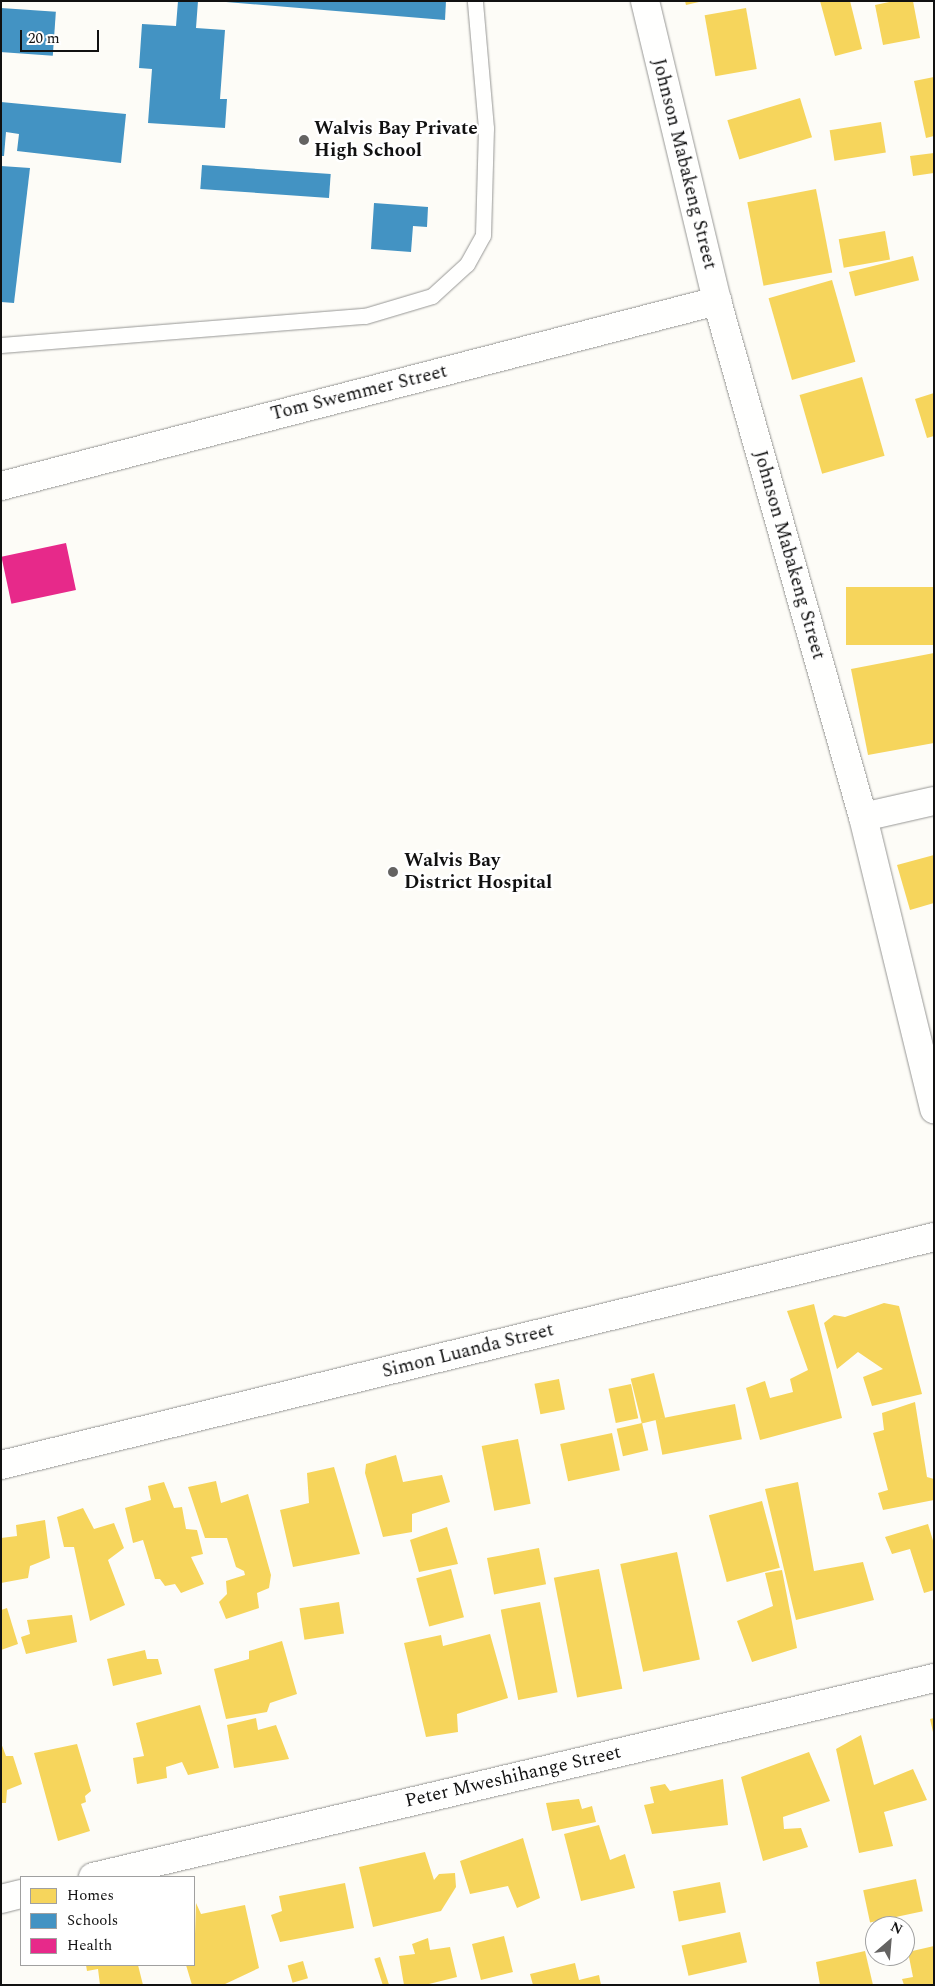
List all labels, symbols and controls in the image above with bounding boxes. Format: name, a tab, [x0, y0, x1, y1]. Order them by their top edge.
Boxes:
scale bar	[22, 20, 101, 52]
text: 20 m	[28, 27, 60, 50]
street label: Johnson Mabakeng Street	[647, 56, 721, 272]
place label: Walvis Bay Private High School	[314, 118, 478, 162]
marker: Walvis Bay Private High School	[298, 134, 310, 146]
street label: Tom Swemmer Street	[268, 360, 450, 426]
street label: Johnson Mabakeng Street	[748, 448, 830, 662]
place label: Walvis Bay District Hospital	[404, 850, 552, 894]
marker: Walvis Bay District Hospital	[386, 865, 400, 879]
street label: Simon Luanda Street	[380, 1319, 556, 1383]
street label: Peter Mweshihange Street	[403, 1741, 623, 1813]
legend	[20, 1876, 195, 1966]
text: Homes	[67, 1884, 114, 1907]
text: Schools	[67, 1909, 118, 1932]
north arrow	[865, 1916, 915, 1966]
text: N	[887, 1916, 906, 1940]
text: Health	[67, 1934, 112, 1957]

